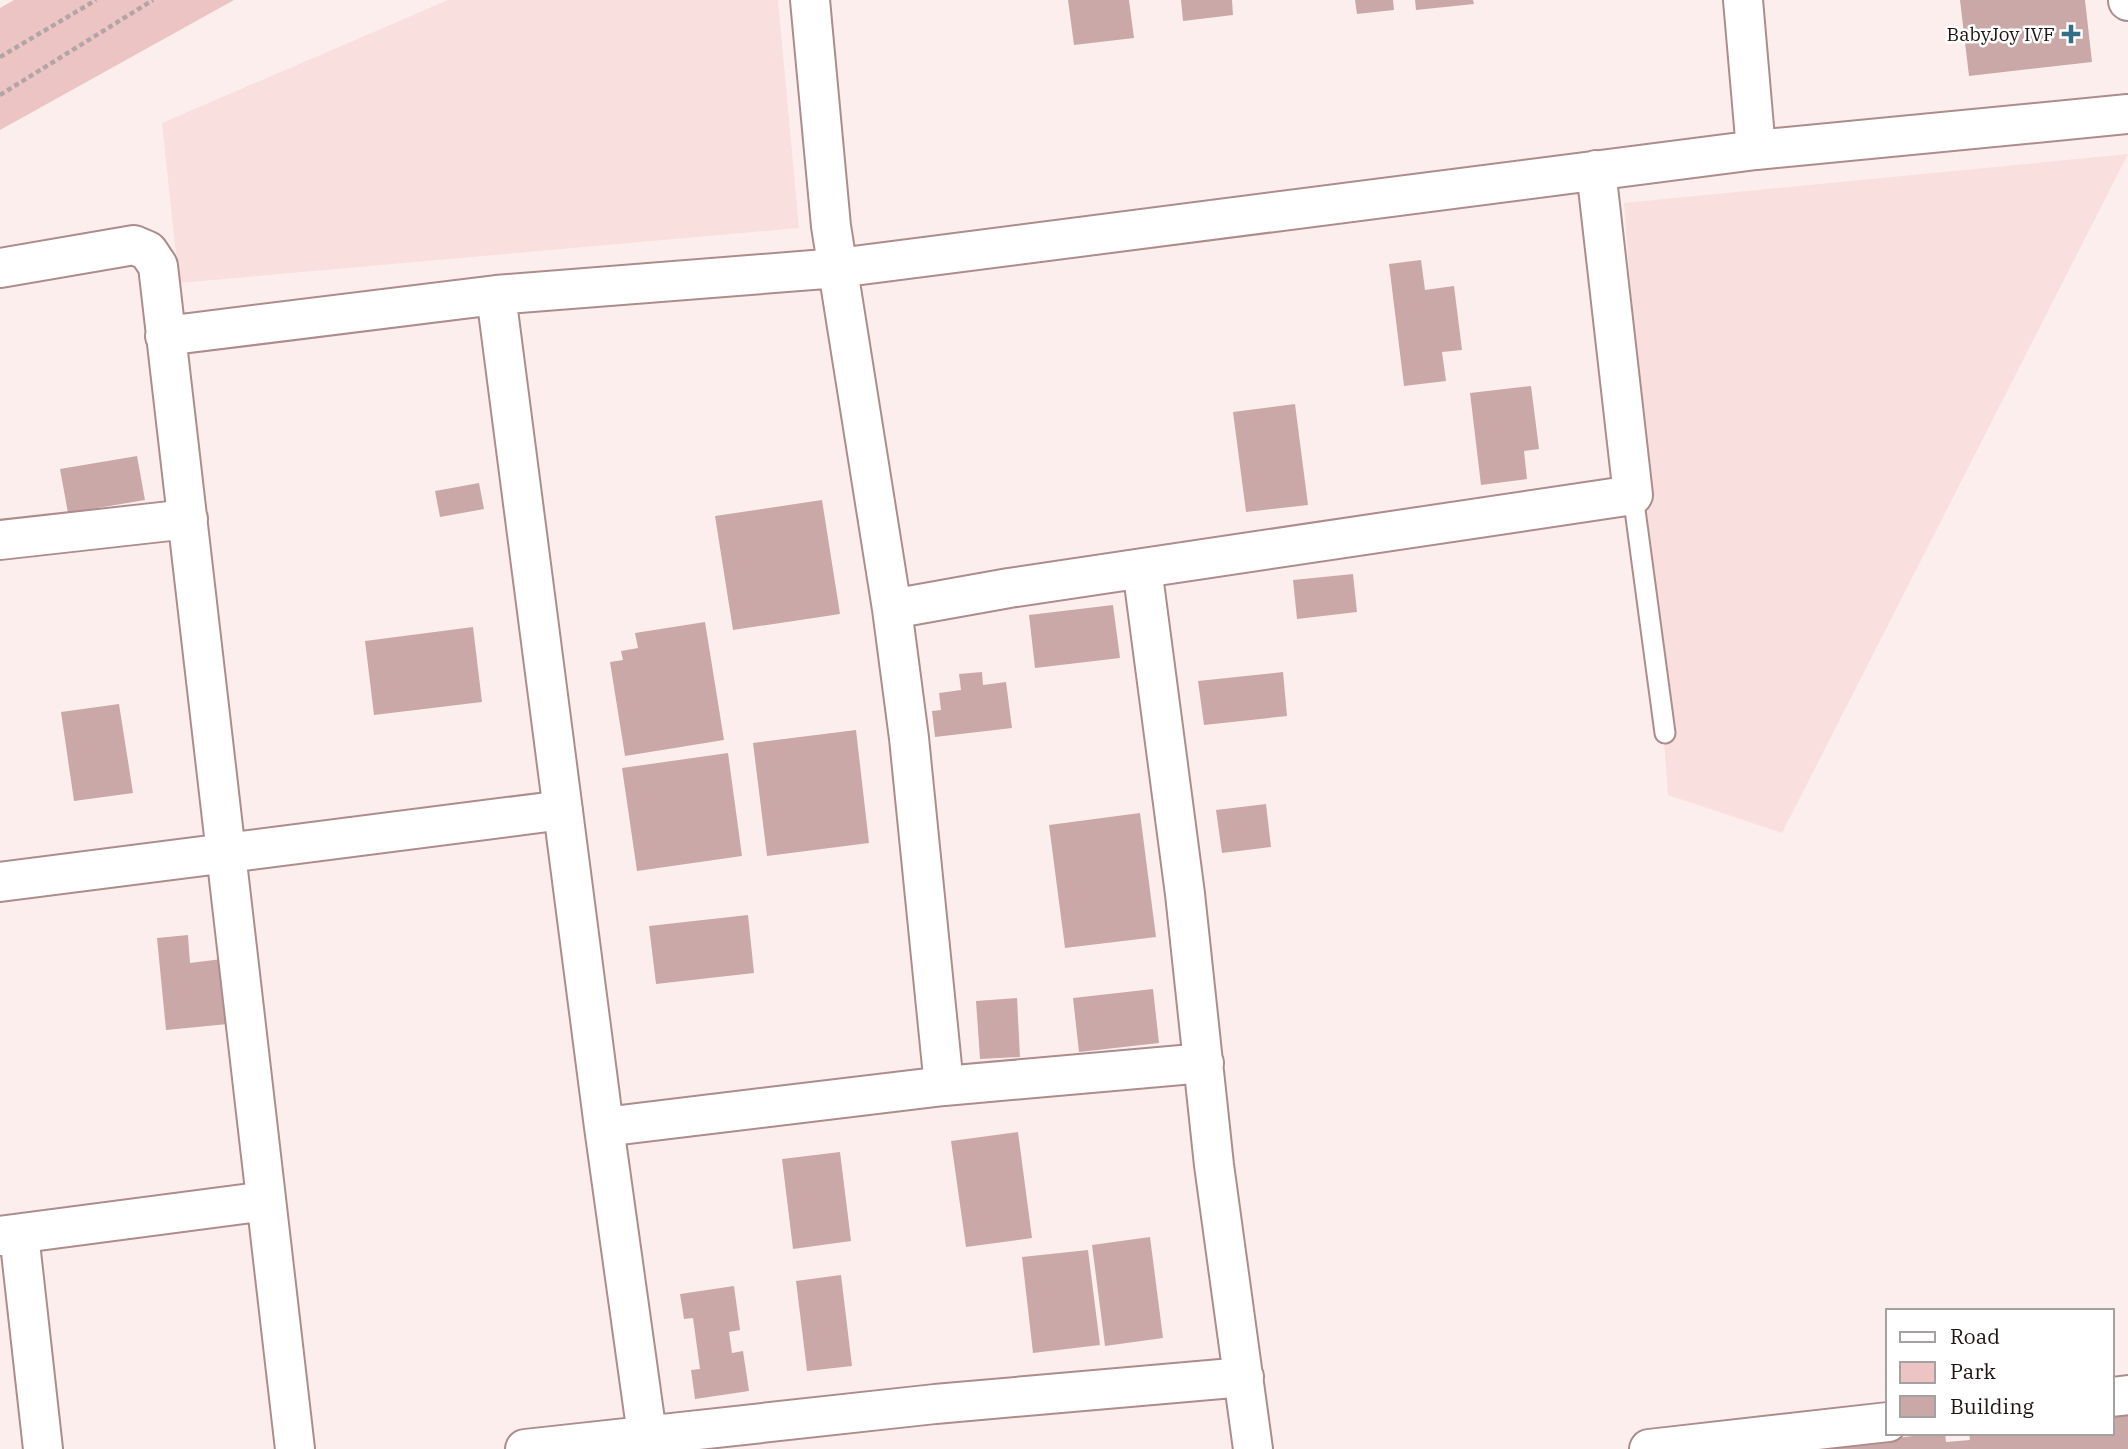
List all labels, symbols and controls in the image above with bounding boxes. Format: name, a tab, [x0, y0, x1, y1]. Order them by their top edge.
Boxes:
place label: BabyJoy IVF	[1947, 22, 2055, 46]
marker: BabyJoy IVF	[2061, 24, 2081, 44]
legend	[1886, 1309, 2114, 1435]
text: Road	[1950, 1322, 2000, 1350]
text: Park	[1950, 1357, 1997, 1385]
text: Building	[1950, 1392, 2035, 1420]

